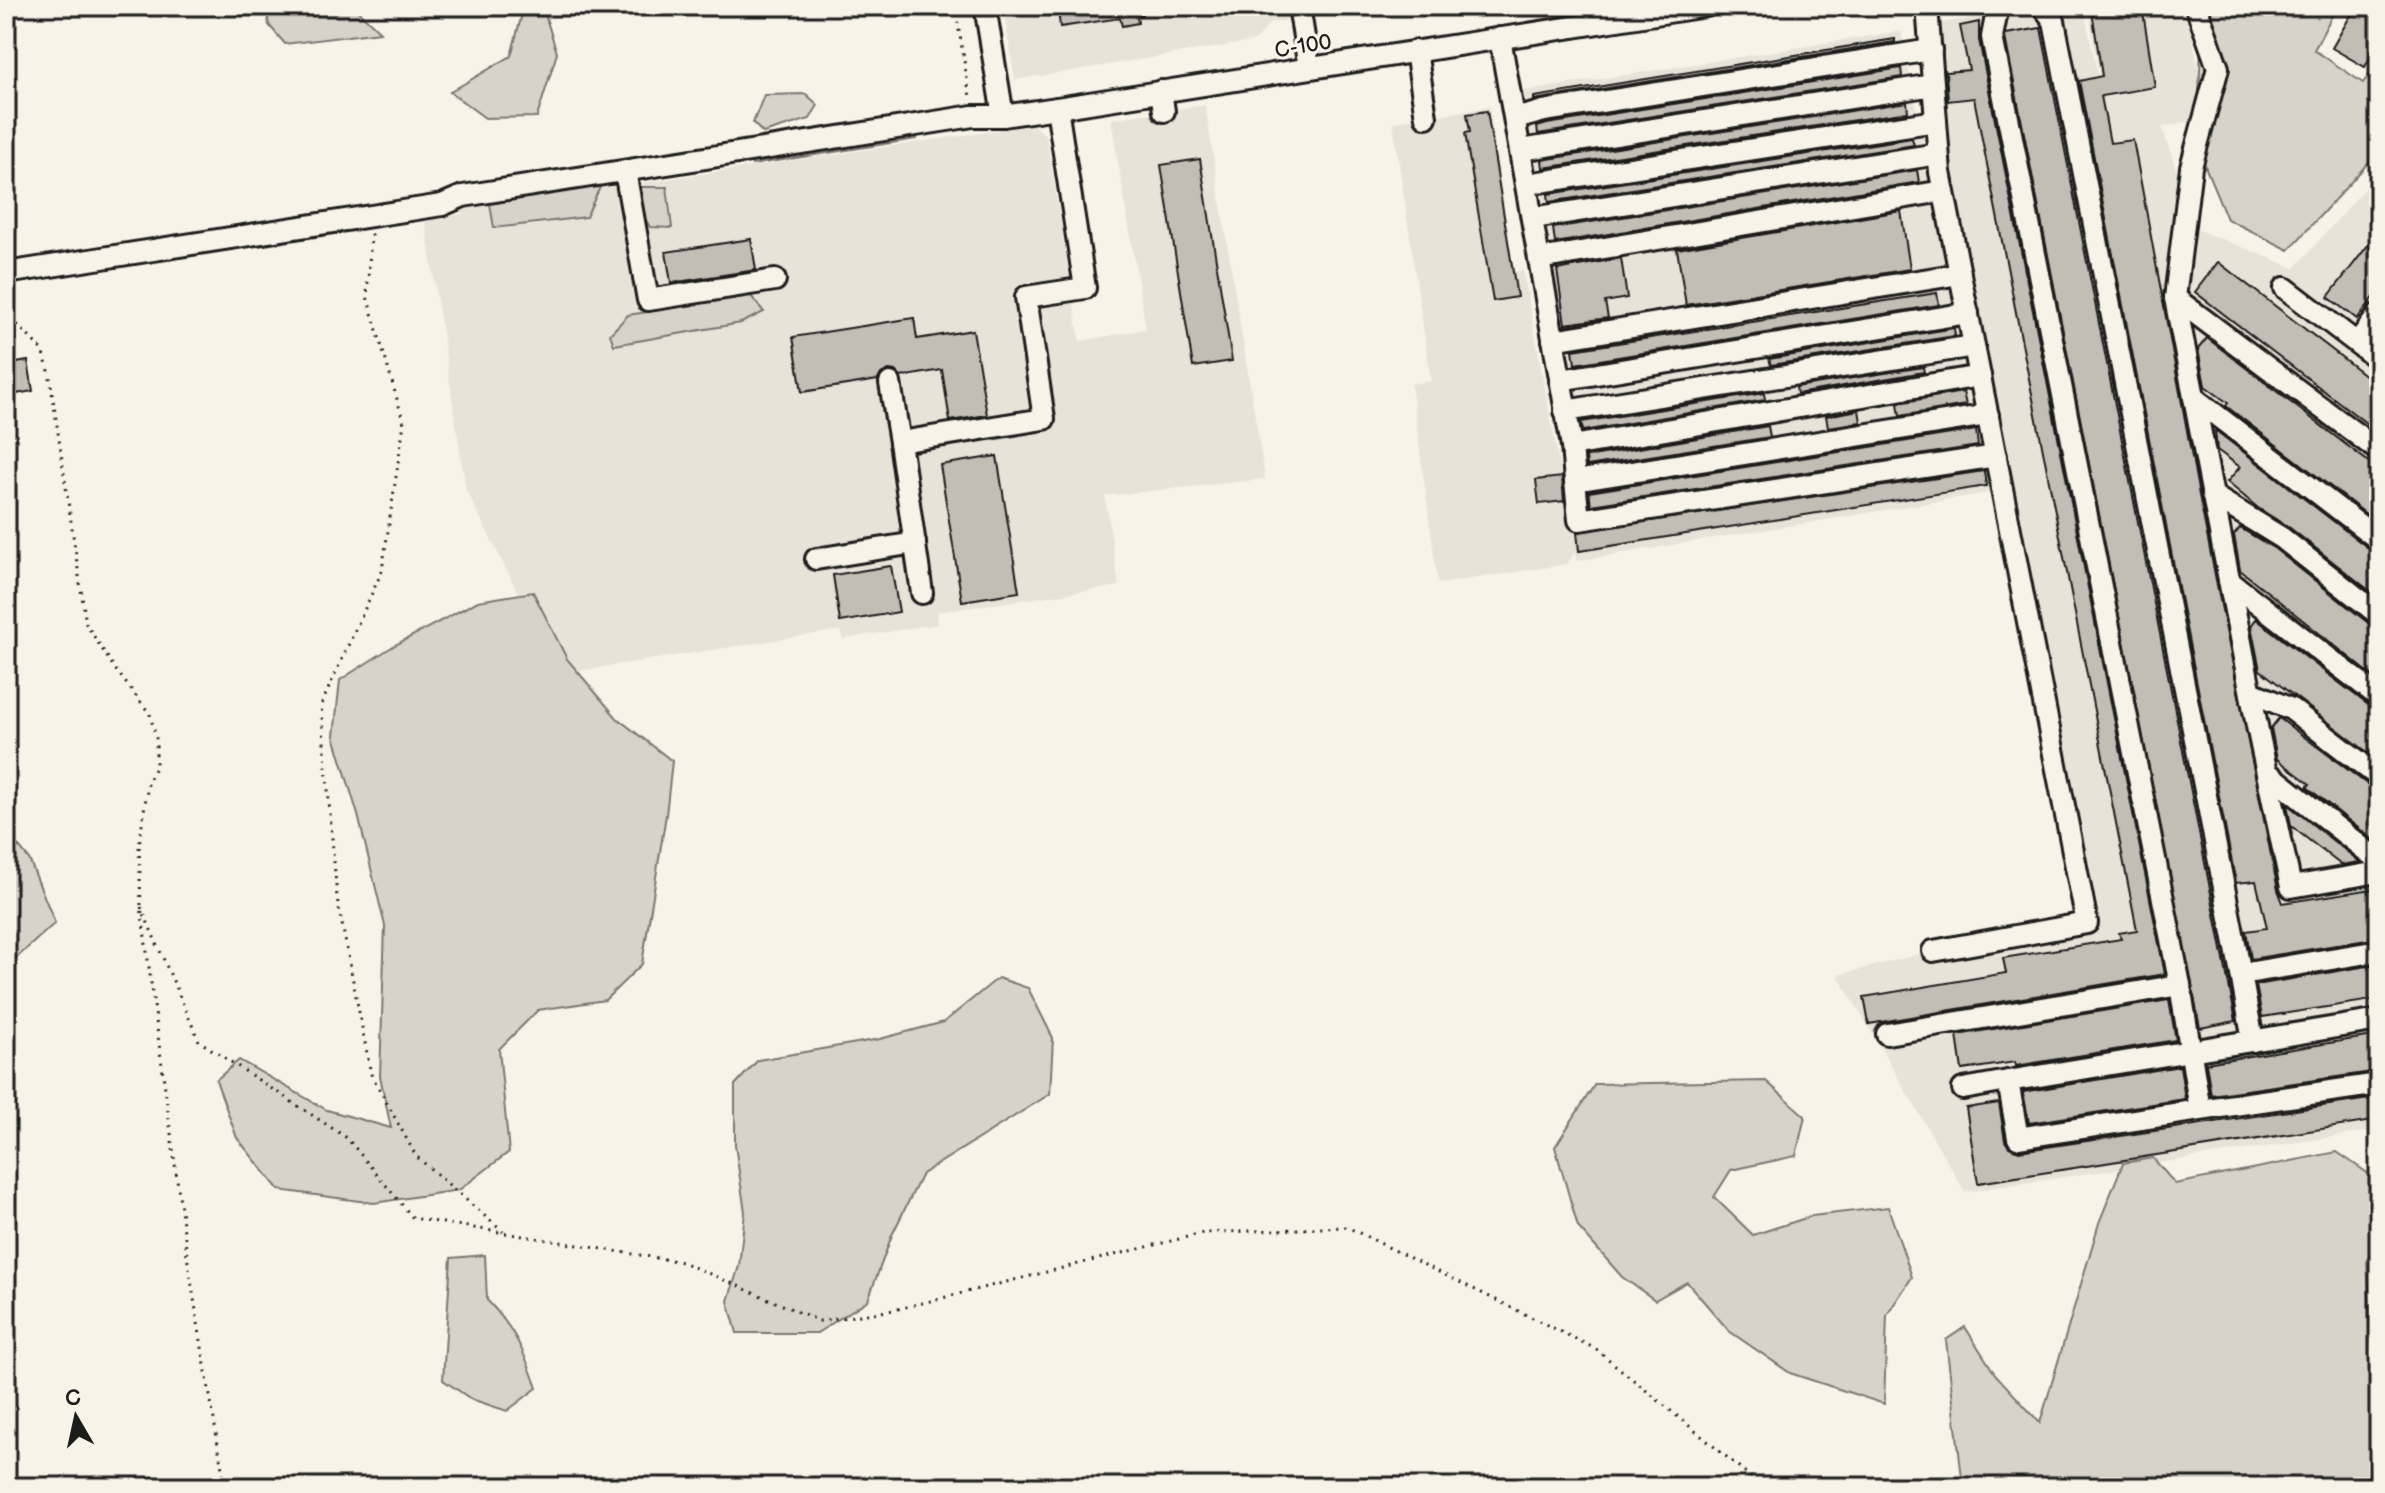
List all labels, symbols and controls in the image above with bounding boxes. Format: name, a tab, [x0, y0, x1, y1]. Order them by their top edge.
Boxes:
street label: С-100	[1273, 29, 1334, 64]
north arrow	[36, 1377, 116, 1457]
text: С	[63, 1384, 83, 1413]

